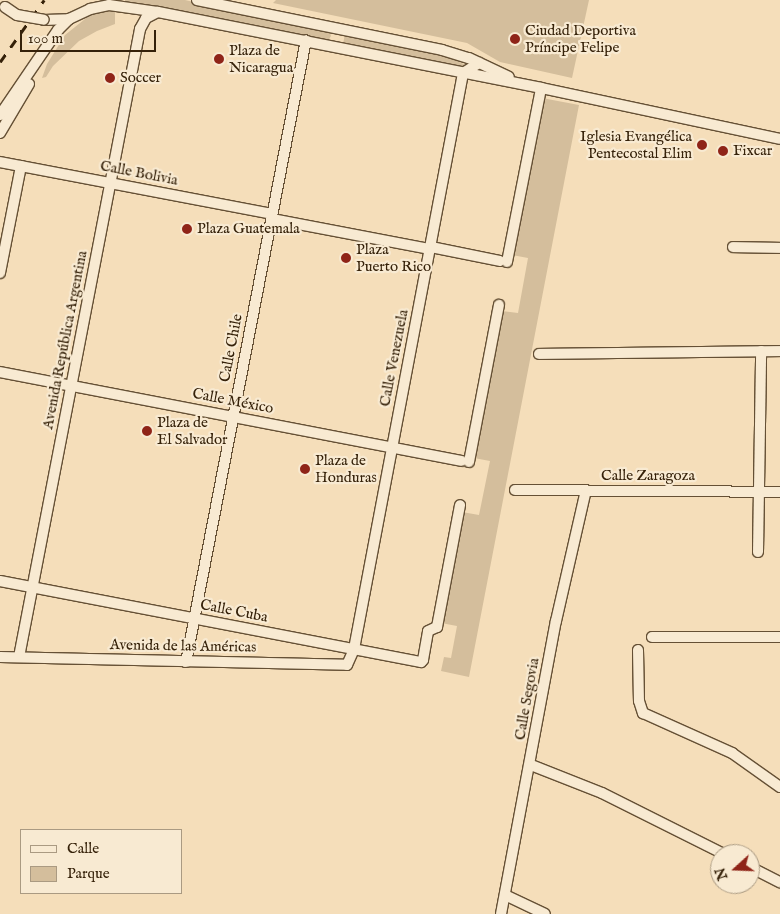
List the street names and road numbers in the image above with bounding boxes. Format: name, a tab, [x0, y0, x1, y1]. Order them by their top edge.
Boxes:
street label: Calle Bolivia	[99, 157, 179, 189]
street label: Avenida República Argentina	[39, 249, 91, 431]
street label: Calle Venezuela	[376, 308, 412, 408]
street label: Calle Chile	[216, 312, 246, 384]
street label: Calle México	[191, 384, 275, 418]
street label: Calle Zaragoza	[601, 467, 695, 485]
street label: Calle Cuba	[199, 596, 269, 626]
street label: Avenida de las Américas	[110, 636, 256, 656]
street label: Calle Segovia	[511, 656, 543, 742]

